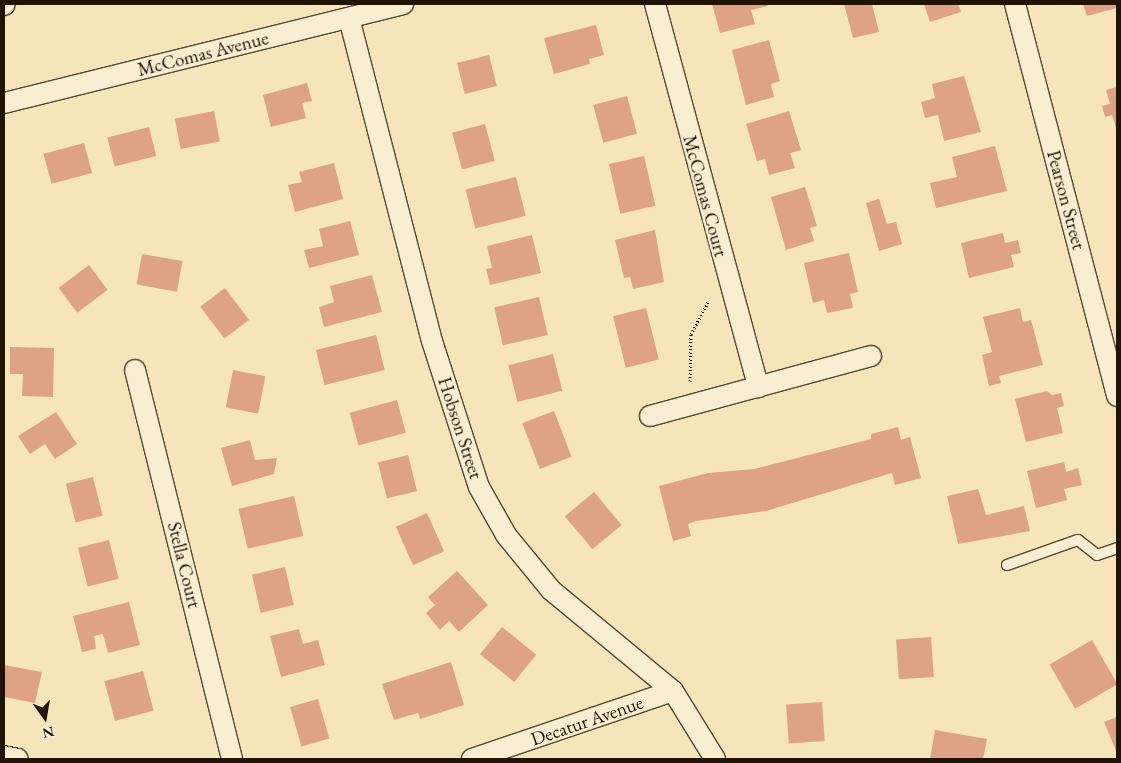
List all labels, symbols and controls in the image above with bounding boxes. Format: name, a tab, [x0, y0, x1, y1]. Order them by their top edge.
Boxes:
street label: McComas Avenue	[135, 27, 271, 81]
street label: McComas Court	[678, 133, 732, 259]
street label: Pearson Street	[1042, 148, 1090, 252]
street label: Hobson Street	[433, 374, 487, 482]
street label: Stella Court	[162, 520, 206, 610]
street label: Decatur Avenue	[528, 691, 646, 751]
north arrow	[20, 693, 70, 743]
text: N	[41, 723, 56, 743]

